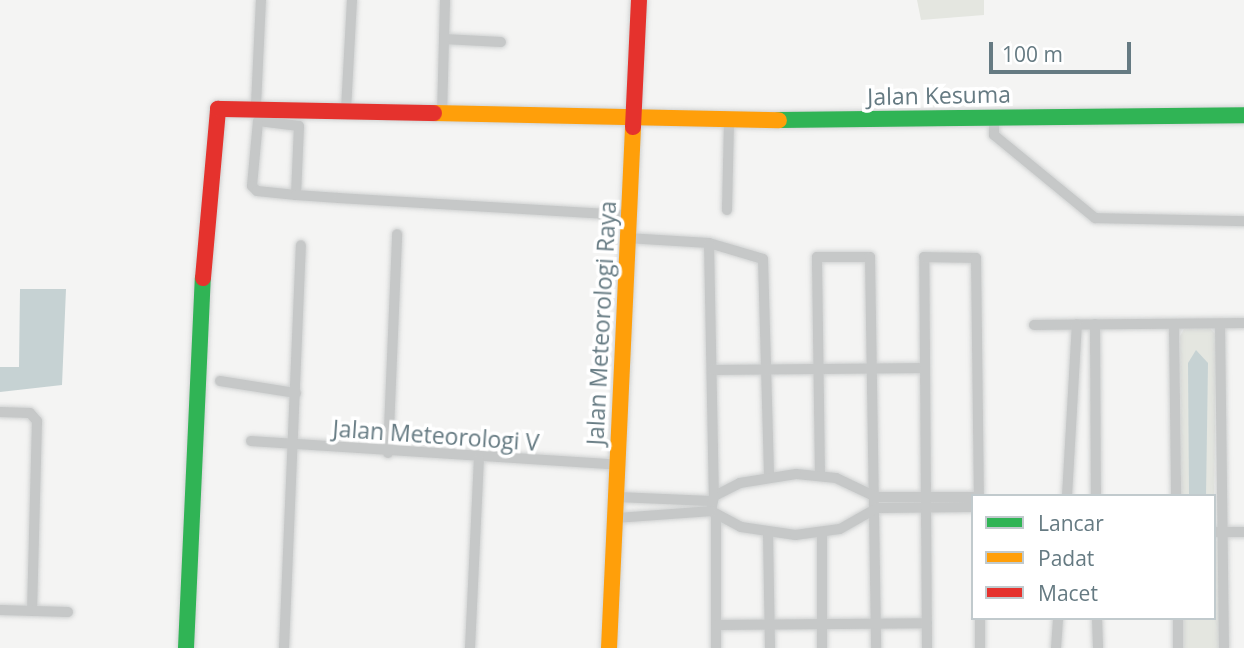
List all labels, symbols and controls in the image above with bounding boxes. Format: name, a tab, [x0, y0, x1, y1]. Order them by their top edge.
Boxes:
scale bar	[992, 28, 1134, 72]
text: 100 m	[1002, 40, 1063, 68]
street label: Jalan Kesuma	[867, 80, 1011, 110]
street label: Jalan Meteorologi Raya	[581, 200, 621, 446]
street label: Jalan Meteorologi V	[332, 414, 540, 456]
legend	[971, 494, 1216, 620]
text: Lancar	[1038, 509, 1104, 537]
text: Padat	[1038, 544, 1094, 572]
text: Macet	[1038, 579, 1098, 607]

